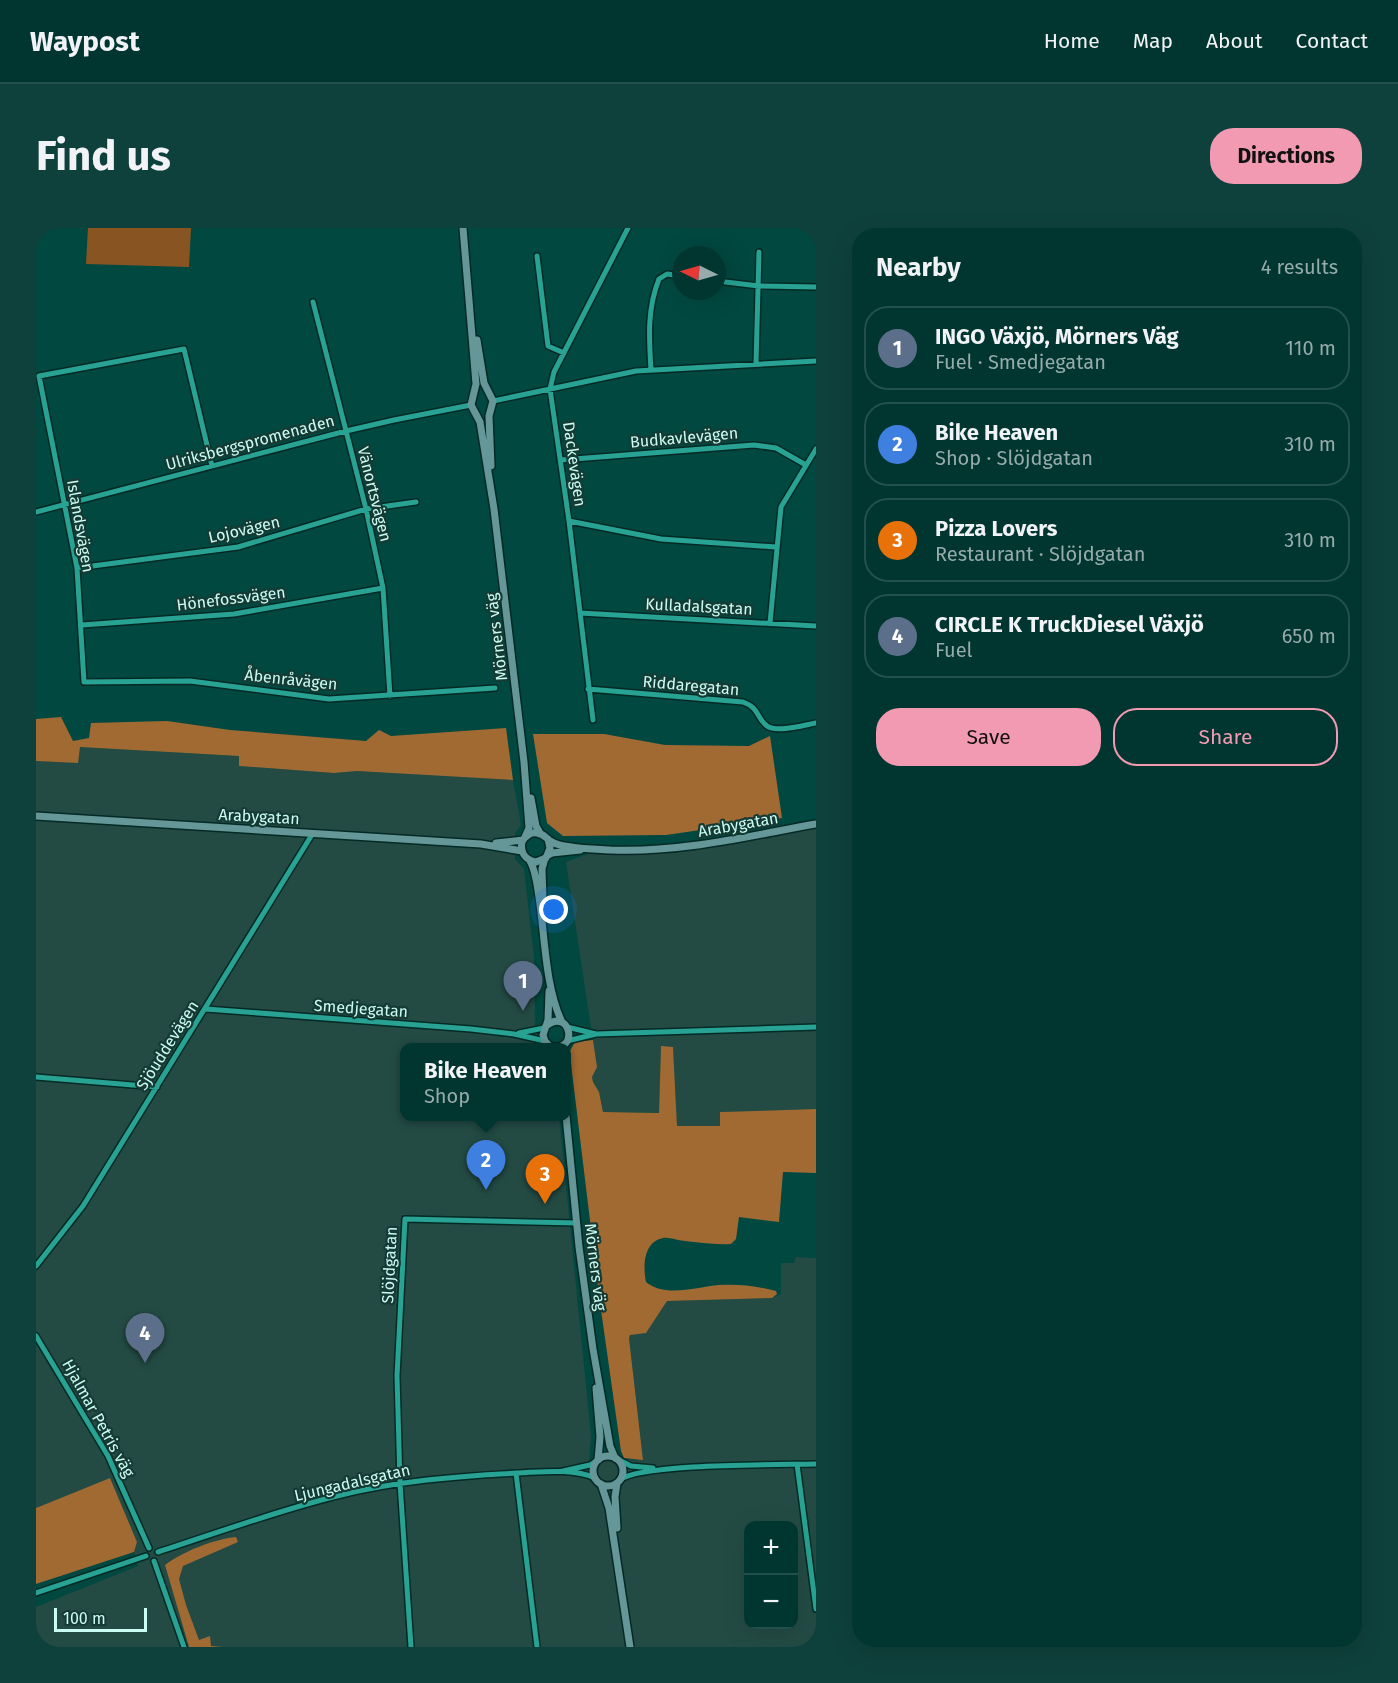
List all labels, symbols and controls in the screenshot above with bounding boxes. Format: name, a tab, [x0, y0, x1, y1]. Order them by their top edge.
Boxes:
text: Waypost	[30, 25, 140, 58]
text: Home	[1044, 28, 1100, 54]
text: Map	[1133, 28, 1173, 54]
text: About	[1206, 28, 1263, 54]
text: Contact	[1296, 28, 1368, 54]
button: Directions	[1210, 128, 1362, 184]
text: Find us	[36, 131, 171, 181]
north arrow	[672, 246, 726, 300]
text: Nearby	[876, 252, 961, 283]
text: 4 results	[1261, 255, 1338, 279]
text: INGO Växjö, Mörners Väg	[935, 323, 1179, 350]
text: 1	[893, 336, 902, 360]
text: 110 m	[1285, 336, 1336, 360]
text: Fuel · Smedjegatan	[935, 350, 1106, 374]
street label: Ulriksbergspromenaden	[164, 411, 337, 474]
text: Bike Heaven	[935, 419, 1058, 446]
street label: Dackevägen	[559, 420, 590, 508]
street label: Budkavlevägen	[629, 423, 739, 452]
text: 2	[892, 432, 903, 456]
text: 310 m	[1284, 432, 1336, 456]
street label: Vänortsvägen	[354, 445, 395, 544]
text: Shop · Slöjdgatan	[935, 446, 1093, 470]
street label: Islandsvägen	[63, 478, 98, 574]
street label: Lojovägen	[206, 512, 282, 547]
text: Pizza Lovers	[935, 515, 1057, 542]
text: 3	[892, 528, 903, 552]
text: 310 m	[1284, 528, 1336, 552]
text: Restaurant · Slöjdgatan	[935, 542, 1145, 566]
street label: Hönefossvägen	[175, 582, 287, 615]
street label: Mörners väg	[482, 591, 511, 682]
street label: Kulladalsgatan	[645, 594, 753, 619]
text: CIRCLE K TruckDiesel Växjö	[935, 611, 1204, 638]
text: 4	[892, 624, 903, 648]
text: 650 m	[1282, 624, 1336, 648]
text: Fuel	[935, 638, 972, 662]
street label: Åbenråvägen	[244, 664, 338, 694]
street label: Riddaregatan	[642, 672, 740, 699]
button: Save	[876, 708, 1101, 766]
button: Share	[1113, 708, 1338, 766]
street label: Arabygatan	[218, 805, 300, 828]
street label: Arabygatan	[696, 808, 780, 841]
your location	[539, 895, 568, 924]
pin: 1	[504, 962, 542, 1011]
street label: Smedjegatan	[313, 996, 409, 1021]
street label: Sjöuddevägen	[132, 997, 202, 1094]
popup	[400, 1043, 571, 1121]
text: Bike Heaven	[424, 1057, 547, 1084]
text: Shop	[424, 1084, 470, 1108]
pin: 2	[466, 1140, 506, 1190]
pin: 3	[526, 1154, 564, 1204]
street label: Mörners väg	[581, 1222, 610, 1313]
street label: Slöjdgatan	[378, 1226, 401, 1304]
pin: 4	[126, 1314, 164, 1363]
street label: Hjalmar Petris väg	[58, 1356, 139, 1481]
street label: Ljungadalsgatan	[292, 1460, 412, 1505]
map controls	[744, 1521, 798, 1629]
button: +	[744, 1521, 798, 1575]
button: −	[744, 1575, 798, 1629]
scale bar	[54, 1605, 147, 1632]
text: 100 m	[63, 1609, 106, 1628]

